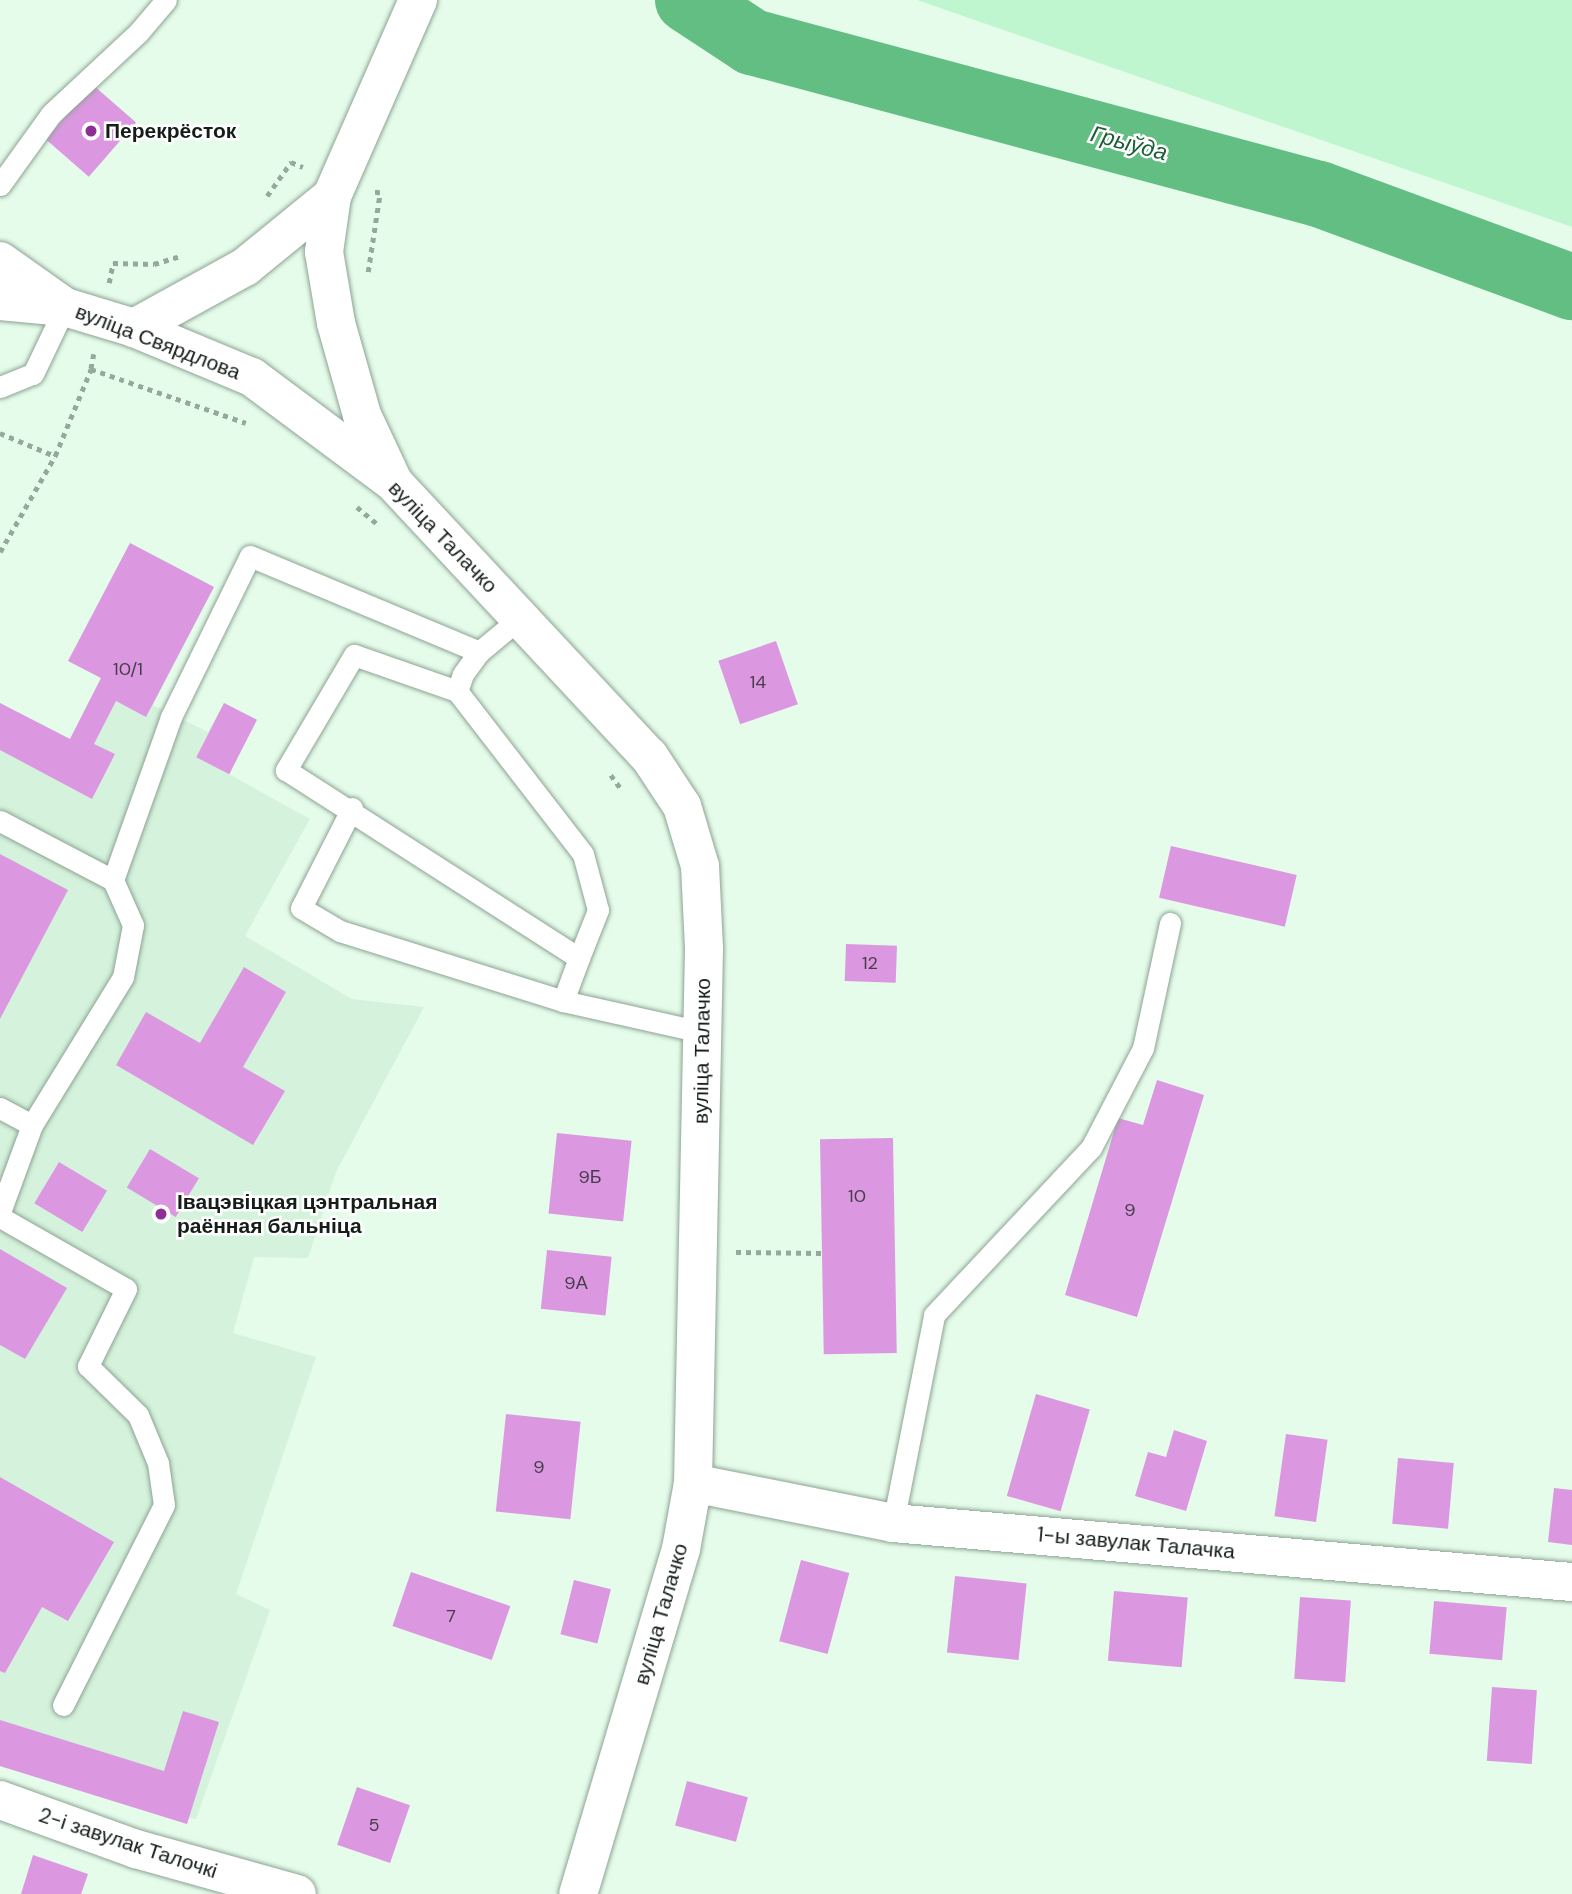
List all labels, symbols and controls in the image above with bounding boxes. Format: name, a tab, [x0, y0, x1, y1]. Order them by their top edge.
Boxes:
place label: Перекрёсток	[105, 118, 236, 144]
water label: Грыўда	[1088, 120, 1170, 166]
marker: Перекрёсток	[83, 123, 99, 139]
street label: вуліца Свярдлова	[72, 299, 244, 385]
street label: вуліца Талачко	[383, 476, 503, 598]
house number: 10/1	[113, 658, 143, 680]
house number: 14	[750, 671, 766, 693]
house number: 12	[862, 952, 878, 974]
street label: вуліца Талачко	[688, 978, 716, 1124]
house number: 9Б	[578, 1166, 602, 1188]
house number: 10	[848, 1185, 866, 1207]
place label: Івацэвіцкая цэнтральная раённая бальніца	[177, 1189, 438, 1239]
house number: 9	[1124, 1199, 1136, 1221]
marker: Івацэвіцкая цэнтральная раённая бальніца	[151, 1204, 171, 1224]
house number: 9А	[564, 1272, 588, 1294]
house number: 9	[533, 1456, 545, 1478]
street label: 1-ы завулак Талачка	[1036, 1522, 1236, 1564]
street label: вуліца Талачко	[629, 1540, 693, 1688]
house number: 7	[446, 1605, 456, 1627]
street label: 2-і завулак Талочкі	[35, 1802, 221, 1884]
house number: 5	[369, 1814, 379, 1836]

